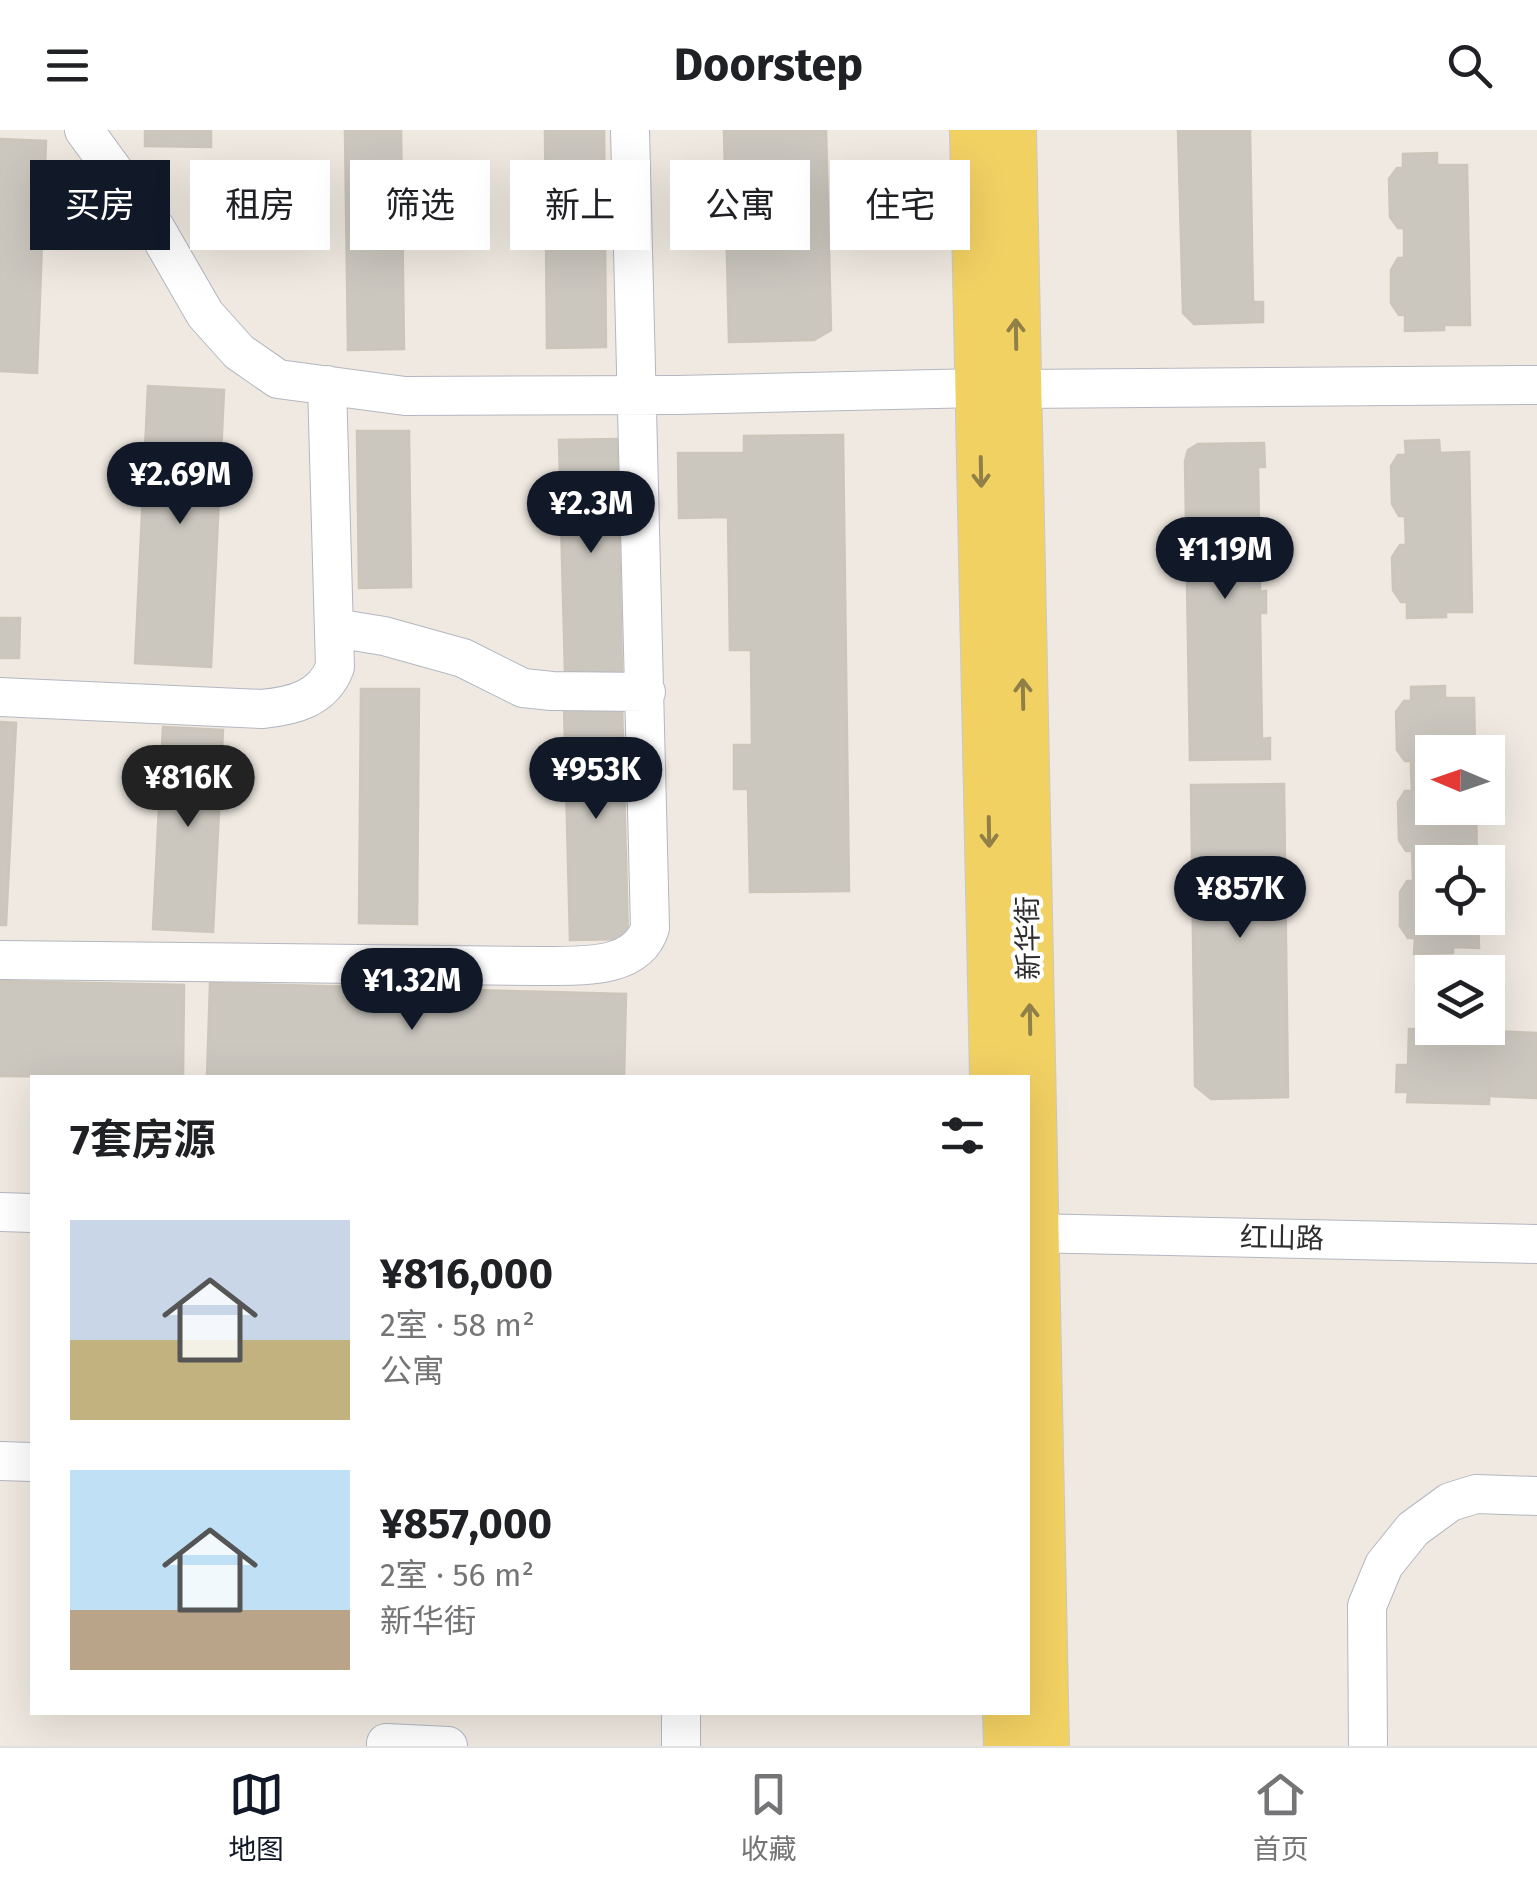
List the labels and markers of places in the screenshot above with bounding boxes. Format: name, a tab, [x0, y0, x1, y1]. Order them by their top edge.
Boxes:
pin: ¥2.69M	[99, 442, 261, 527]
pin: ¥2.3M	[521, 471, 661, 556]
pin: ¥1.19M	[1144, 517, 1306, 602]
pin: ¥953K	[526, 737, 666, 822]
pin: ¥816K	[118, 745, 258, 830]
pin: ¥857K	[1170, 856, 1310, 941]
pin: ¥1.32M	[331, 948, 493, 1033]

